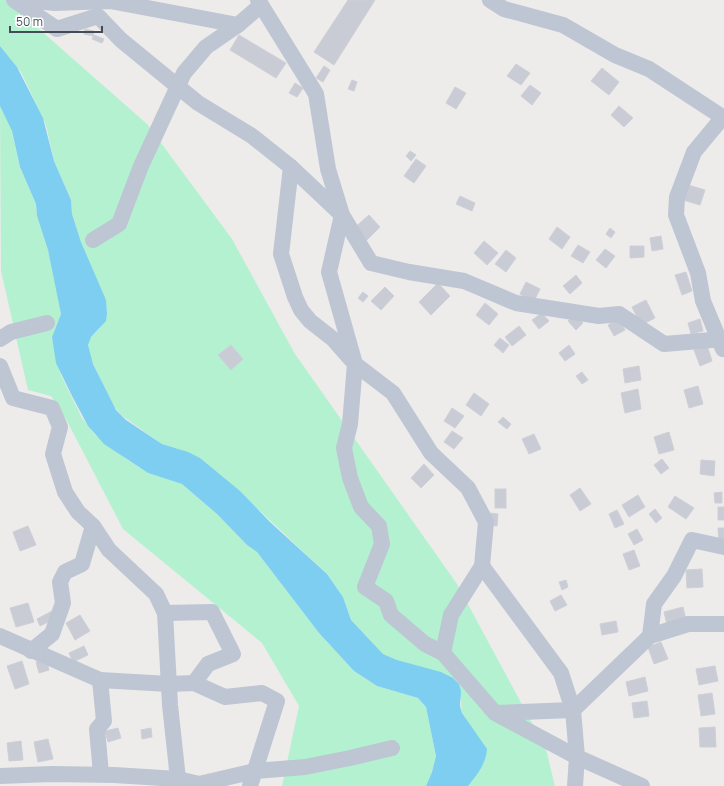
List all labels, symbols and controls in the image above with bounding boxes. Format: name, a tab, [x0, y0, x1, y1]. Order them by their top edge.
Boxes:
scale bar	[10, 8, 102, 34]
text: 50 m	[16, 13, 43, 30]

